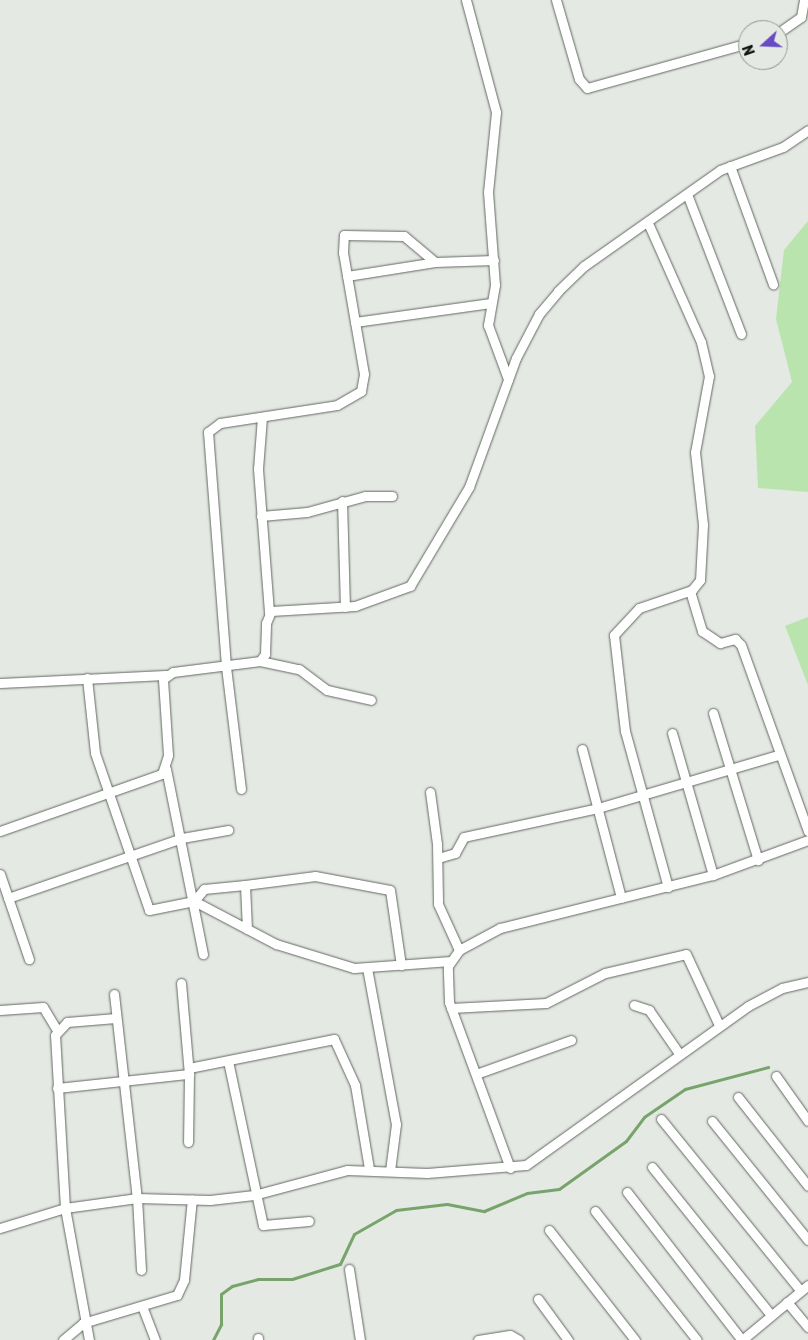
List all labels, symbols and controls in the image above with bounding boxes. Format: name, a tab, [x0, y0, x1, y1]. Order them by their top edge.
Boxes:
north arrow	[738, 20, 788, 70]
text: N	[740, 42, 759, 58]

